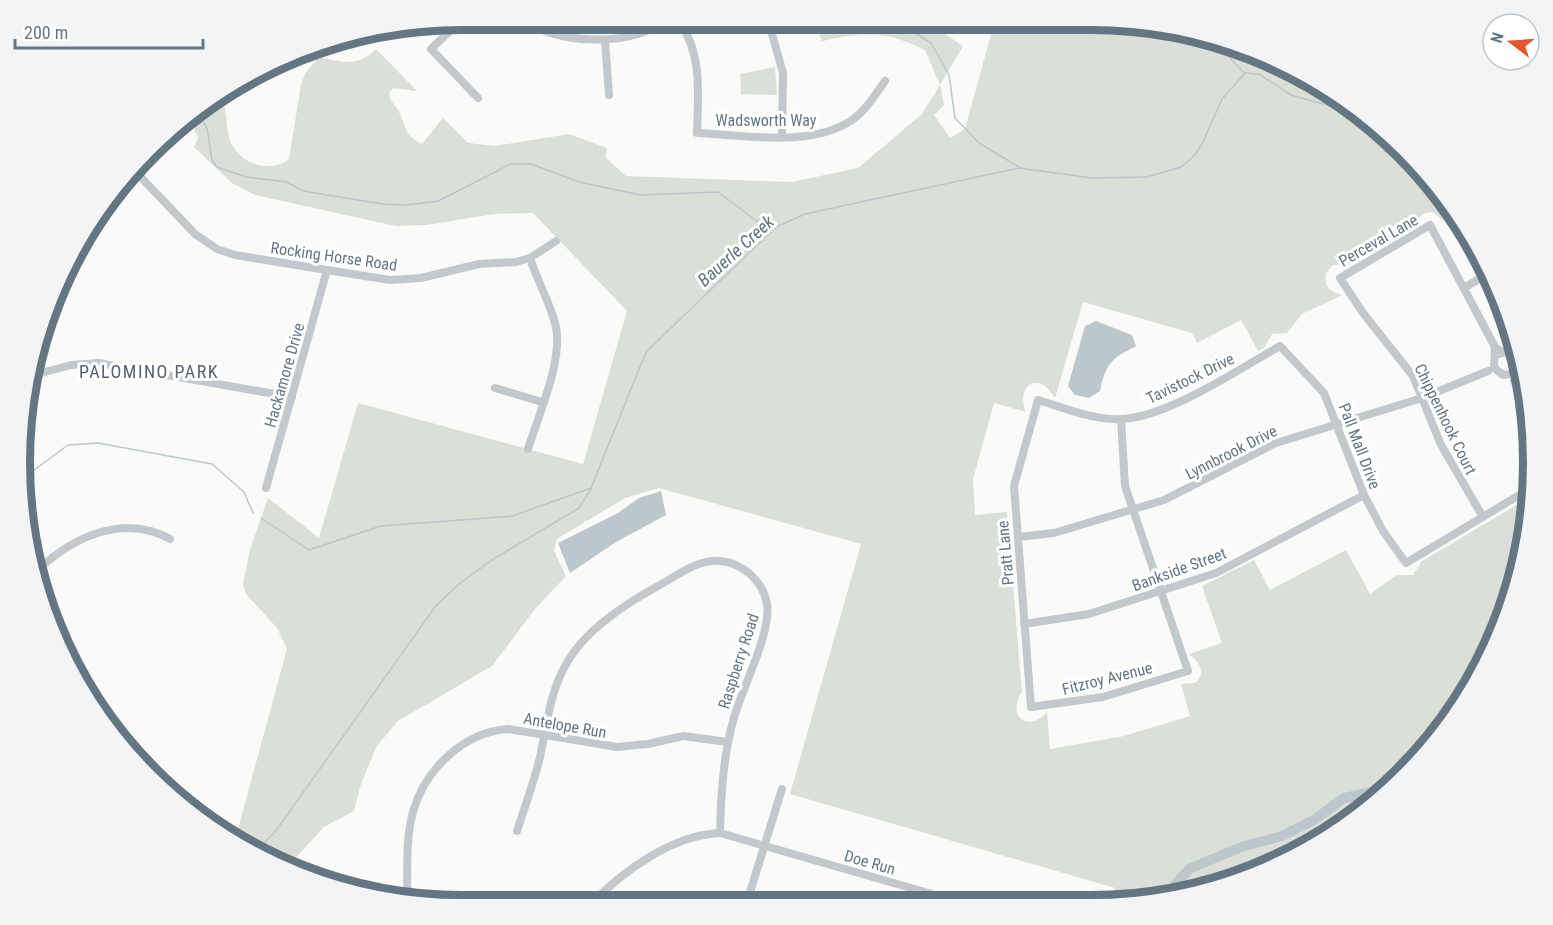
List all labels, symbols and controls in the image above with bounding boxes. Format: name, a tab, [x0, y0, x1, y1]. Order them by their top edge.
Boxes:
scale bar	[15, 12, 202, 50]
north arrow	[1481, 12, 1541, 72]
text: 200 m	[24, 22, 68, 43]
text: N	[1487, 30, 1508, 45]
street label: Wadsworth Way	[716, 111, 817, 130]
water label: Bauerle Creek	[693, 210, 779, 290]
street label: Perceval Lane	[1335, 210, 1421, 271]
street label: Rocking Horse Road	[269, 238, 398, 275]
street label: Hackamore Drive	[260, 321, 308, 430]
street label: Tavistock Drive	[1143, 349, 1237, 408]
district label: PALOMINO PARK	[79, 361, 219, 382]
street label: Chippenhook Court	[1410, 361, 1481, 478]
street label: Pall Mall Drive	[1335, 401, 1385, 492]
street label: Lynnbrook Drive	[1182, 421, 1280, 484]
street label: Pratt Lane	[993, 520, 1018, 586]
street label: Bankside Street	[1129, 544, 1229, 595]
street label: Raspberry Road	[714, 611, 763, 711]
street label: Fitzroy Avenue	[1060, 658, 1154, 699]
street label: Antelope Run	[522, 709, 608, 742]
street label: Doe Run	[842, 846, 898, 879]

